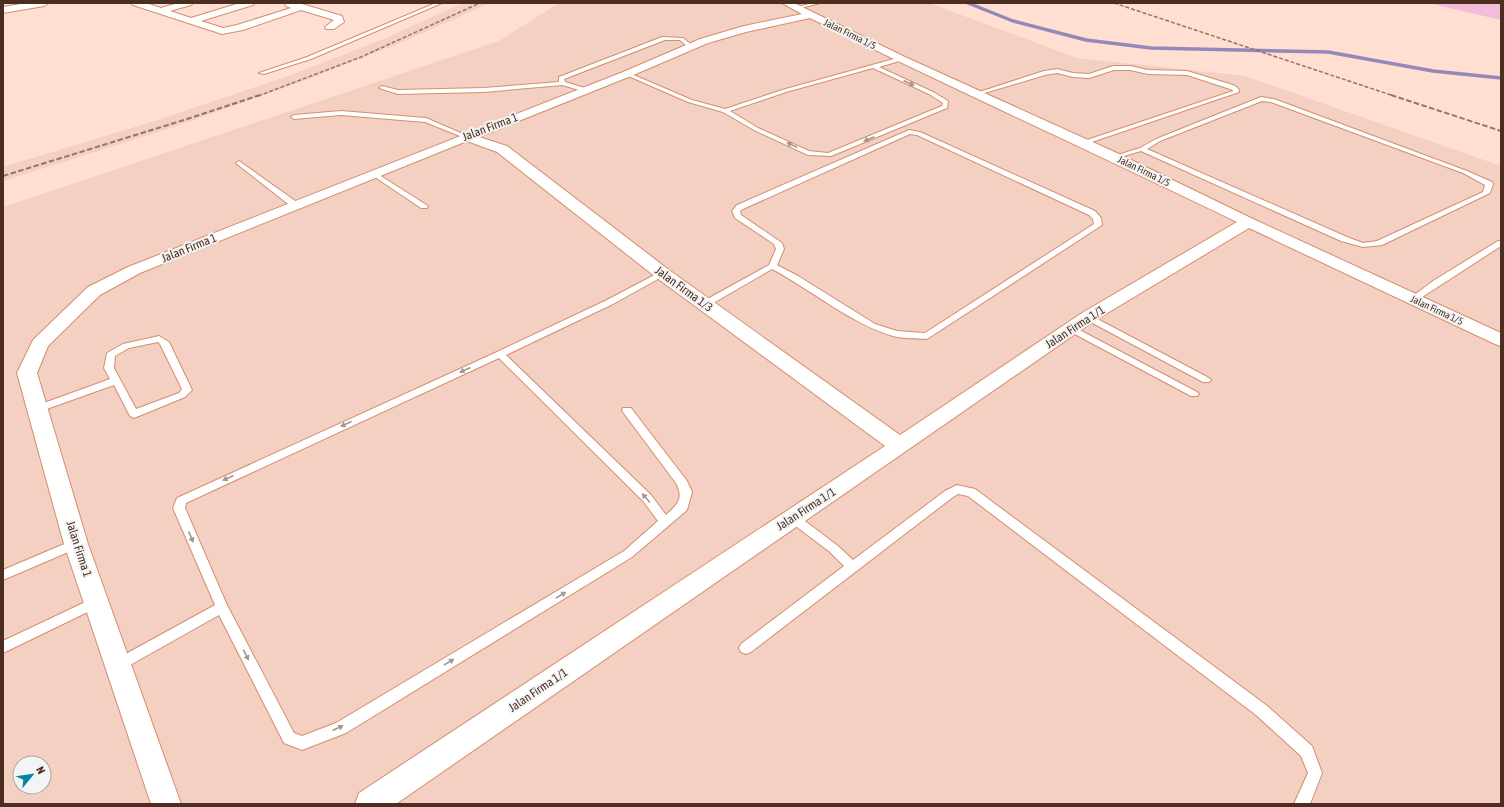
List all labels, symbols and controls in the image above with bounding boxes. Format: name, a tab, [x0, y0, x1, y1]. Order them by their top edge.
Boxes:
street label: Jalan Firma 1/5	[822, 17, 878, 51]
one-way arrow	[903, 80, 914, 86]
street label: Jalan Firma 1	[460, 110, 520, 144]
one-way arrow	[862, 136, 874, 142]
one-way arrow	[786, 142, 797, 148]
street label: Jalan Firma 1/5	[1116, 154, 1172, 188]
street label: Jalan Firma 1	[159, 230, 219, 265]
street label: Jalan Firma 1/3	[652, 263, 716, 315]
street label: Jalan Firma 1/5	[1409, 293, 1465, 327]
street label: Jalan Firma 1/1	[1043, 302, 1108, 351]
one-way arrow	[459, 367, 470, 373]
one-way arrow	[341, 421, 352, 427]
one-way arrow	[222, 475, 234, 481]
street label: Jalan Firma 1/1	[774, 484, 839, 533]
one-way arrow	[642, 493, 651, 503]
street label: Jalan Firma 1	[63, 519, 95, 579]
one-way arrow	[189, 532, 195, 544]
one-way arrow	[555, 591, 567, 598]
one-way arrow	[243, 649, 249, 661]
one-way arrow	[444, 658, 454, 666]
street label: Jalan Firma 1/1	[506, 665, 570, 715]
one-way arrow	[332, 725, 344, 731]
north arrow	[12, 755, 52, 795]
text: N	[34, 764, 48, 776]

